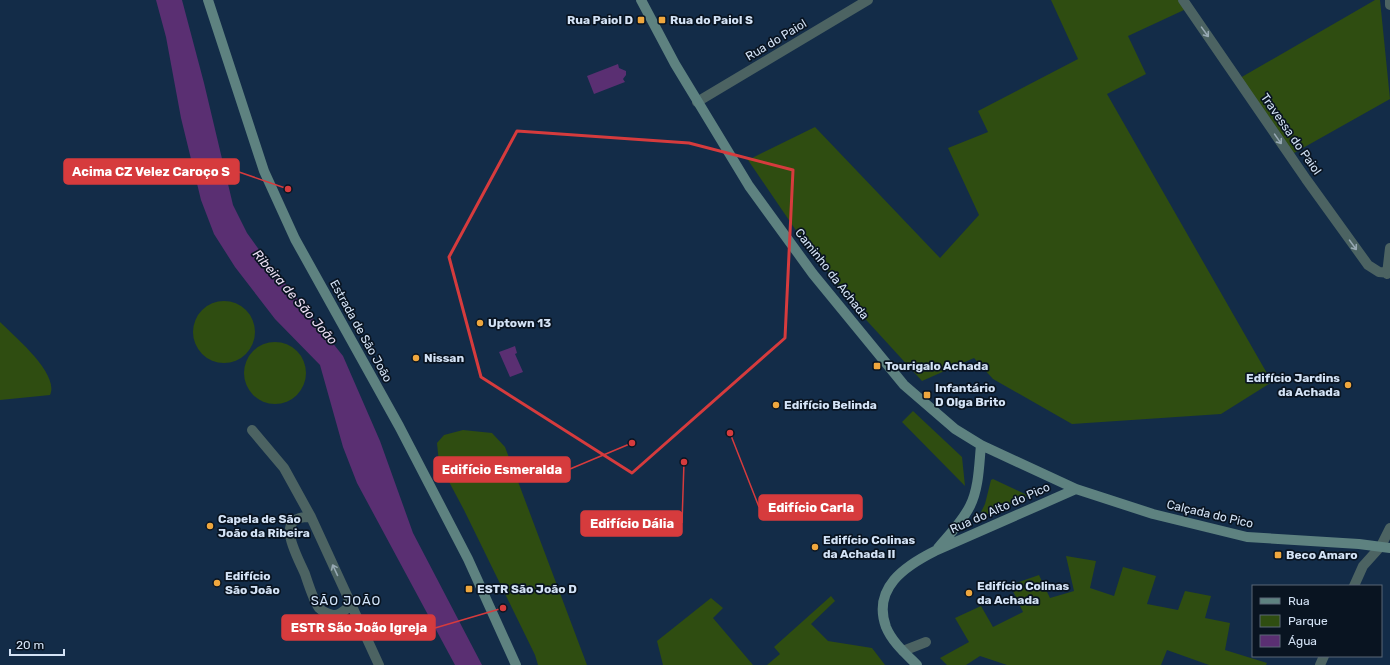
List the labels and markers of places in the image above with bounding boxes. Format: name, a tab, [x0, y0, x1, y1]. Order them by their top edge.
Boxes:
place label: Rua Paiol D	[567, 13, 633, 27]
place label: Rua do Paiol S	[670, 13, 753, 27]
marker: Rua Paiol D	[636, 15, 646, 25]
marker: Rua do Paiol S	[657, 15, 667, 25]
callout: Acima CZ Velez Caroço S	[64, 159, 239, 184]
place label: Uptown 13	[488, 316, 551, 330]
marker: Uptown 13	[475, 318, 485, 328]
place label: Nissan	[424, 351, 464, 365]
marker: Nissan	[411, 353, 421, 363]
place label: Tourigalo Achada	[885, 359, 988, 373]
marker: Tourigalo Achada	[872, 361, 882, 371]
place label: Edifício Jardins da Achada	[1246, 371, 1340, 399]
marker: Edifício Jardins da Achada	[1343, 380, 1353, 390]
place label: Infantário D Olga Brito	[935, 381, 1006, 409]
marker: Infantário D Olga Brito	[922, 390, 932, 400]
place label: Edifício Belinda	[784, 398, 877, 412]
marker: Edifício Belinda	[771, 400, 781, 410]
callout: Edifício Esmeralda	[434, 457, 570, 482]
callout: Edifício Carla	[759, 495, 862, 520]
callout: Edifício Dália	[581, 511, 682, 536]
place label: Capela de São João da Ribeira	[218, 512, 310, 540]
marker: Capela de São João da Ribeira	[205, 521, 215, 531]
place label: Edifício Colinas da Achada II	[823, 533, 916, 561]
marker: Edifício Colinas da Achada II	[810, 542, 820, 552]
place label: Beco Amaro	[1286, 548, 1358, 562]
marker: Beco Amaro	[1273, 550, 1283, 560]
place label: Edifício São João	[225, 569, 280, 597]
marker: Edifício São João	[212, 578, 222, 588]
place label: Edifício Colinas da Achada	[977, 579, 1070, 607]
place label: ESTR São João D	[477, 582, 577, 596]
marker: ESTR São João D	[464, 584, 474, 594]
marker: Edifício Colinas da Achada	[964, 588, 974, 598]
callout: ESTR São João Igreja	[282, 615, 435, 640]

